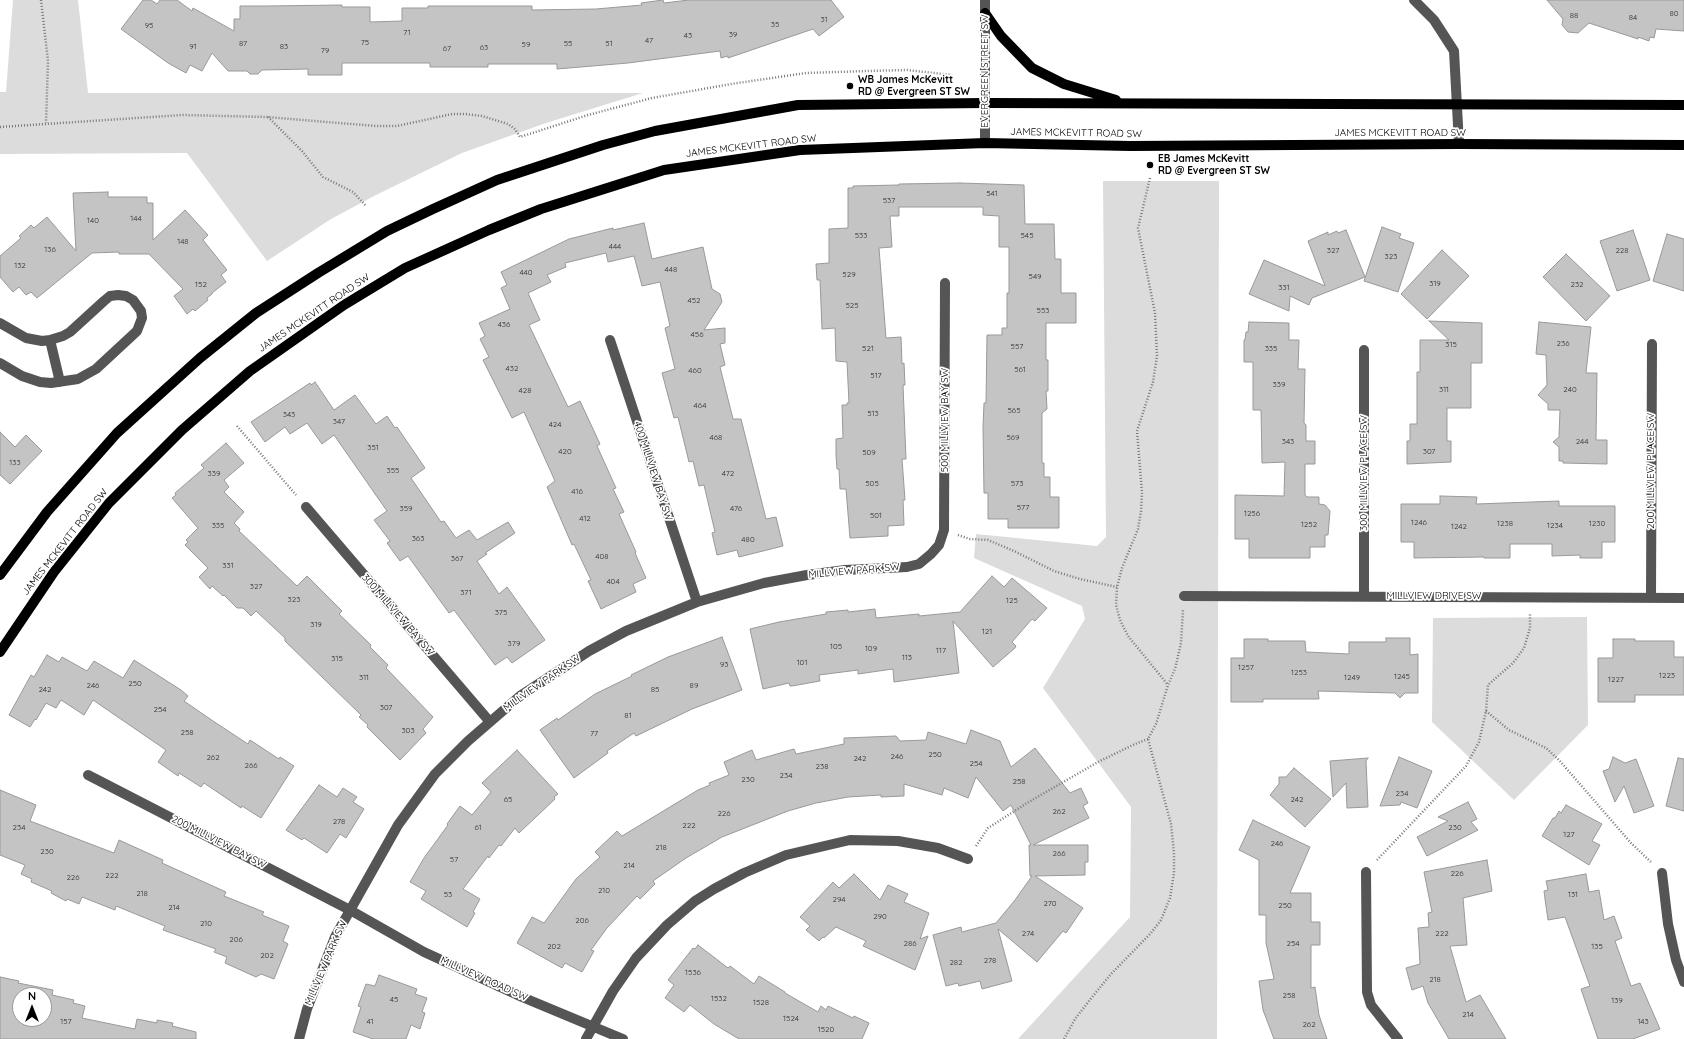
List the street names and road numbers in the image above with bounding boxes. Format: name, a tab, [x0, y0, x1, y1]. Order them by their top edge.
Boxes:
street label: EVERGREEN STREET SW	[979, 14, 991, 128]
street label: JAMES MCKEVITT ROAD SW	[1010, 126, 1142, 140]
street label: JAMES MCKEVITT ROAD SW	[1334, 127, 1466, 139]
street label: JAMES MCKEVITT ROAD SW	[685, 132, 817, 160]
street label: JAMES MCKEVITT ROAD SW	[256, 271, 372, 355]
street label: 500 MILLVIEW BAY SW	[939, 368, 951, 472]
street label: 200 MILLVIEW PLACE SW	[1645, 413, 1657, 529]
street label: 300 MILLVIEW PLACE SW	[1358, 415, 1370, 531]
street label: 400 MILLVIEW BAY SW	[631, 420, 675, 522]
street label: JAMES MCKEVITT ROAD SW	[20, 486, 110, 598]
street label: MILLVIEW PARK SW	[808, 561, 900, 581]
street label: 300 MILLVIEW BAY SW	[359, 572, 437, 658]
street label: MILLVIEW DRIVE SW	[1387, 590, 1481, 602]
street label: MILLVIEW PARK SW	[501, 652, 583, 714]
street label: 200 MILLVIEW BAY SW	[170, 813, 268, 871]
street label: MILLVIEW PARK SW	[303, 918, 349, 1008]
street label: MILLVIEW ROAD SW	[439, 954, 529, 1004]

